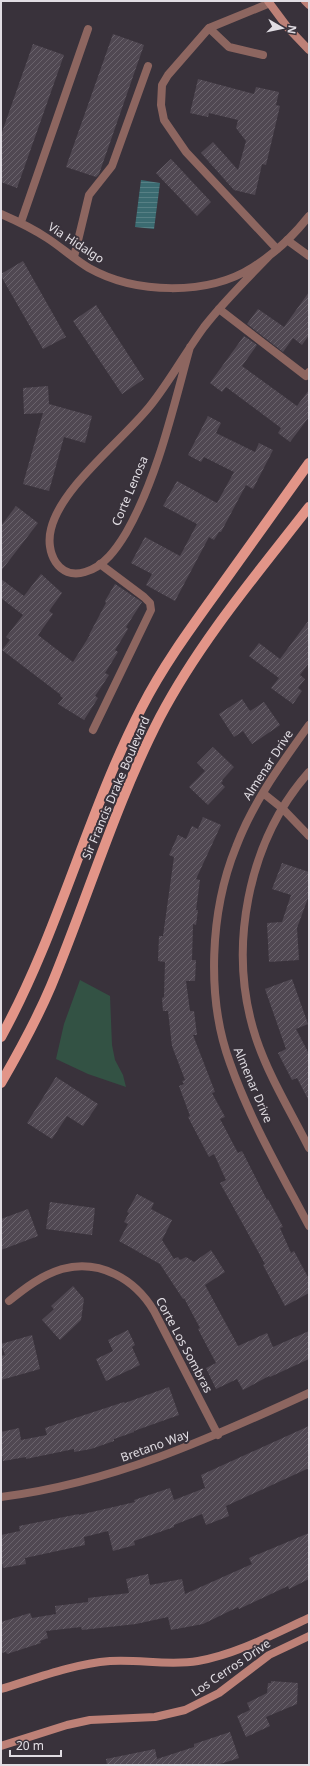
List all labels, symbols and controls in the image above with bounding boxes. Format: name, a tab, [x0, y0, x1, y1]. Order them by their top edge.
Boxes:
north arrow	[262, 8, 302, 48]
text: N	[284, 24, 300, 35]
street label: Via Hidalgo	[45, 218, 108, 267]
street label: Corte Lenosa	[107, 453, 152, 528]
street label: Sir Francis Drake Boulevard	[78, 714, 153, 862]
street label: Almenar Drive	[238, 726, 297, 803]
street label: Almenar Drive	[230, 1044, 277, 1125]
street label: Corte Los Sombras	[152, 1294, 217, 1396]
street label: Bretano Way	[118, 1425, 192, 1466]
street label: Los Cerros Drive	[188, 1635, 274, 1700]
scale bar	[10, 1732, 61, 1758]
text: 20 m	[16, 1737, 44, 1754]

